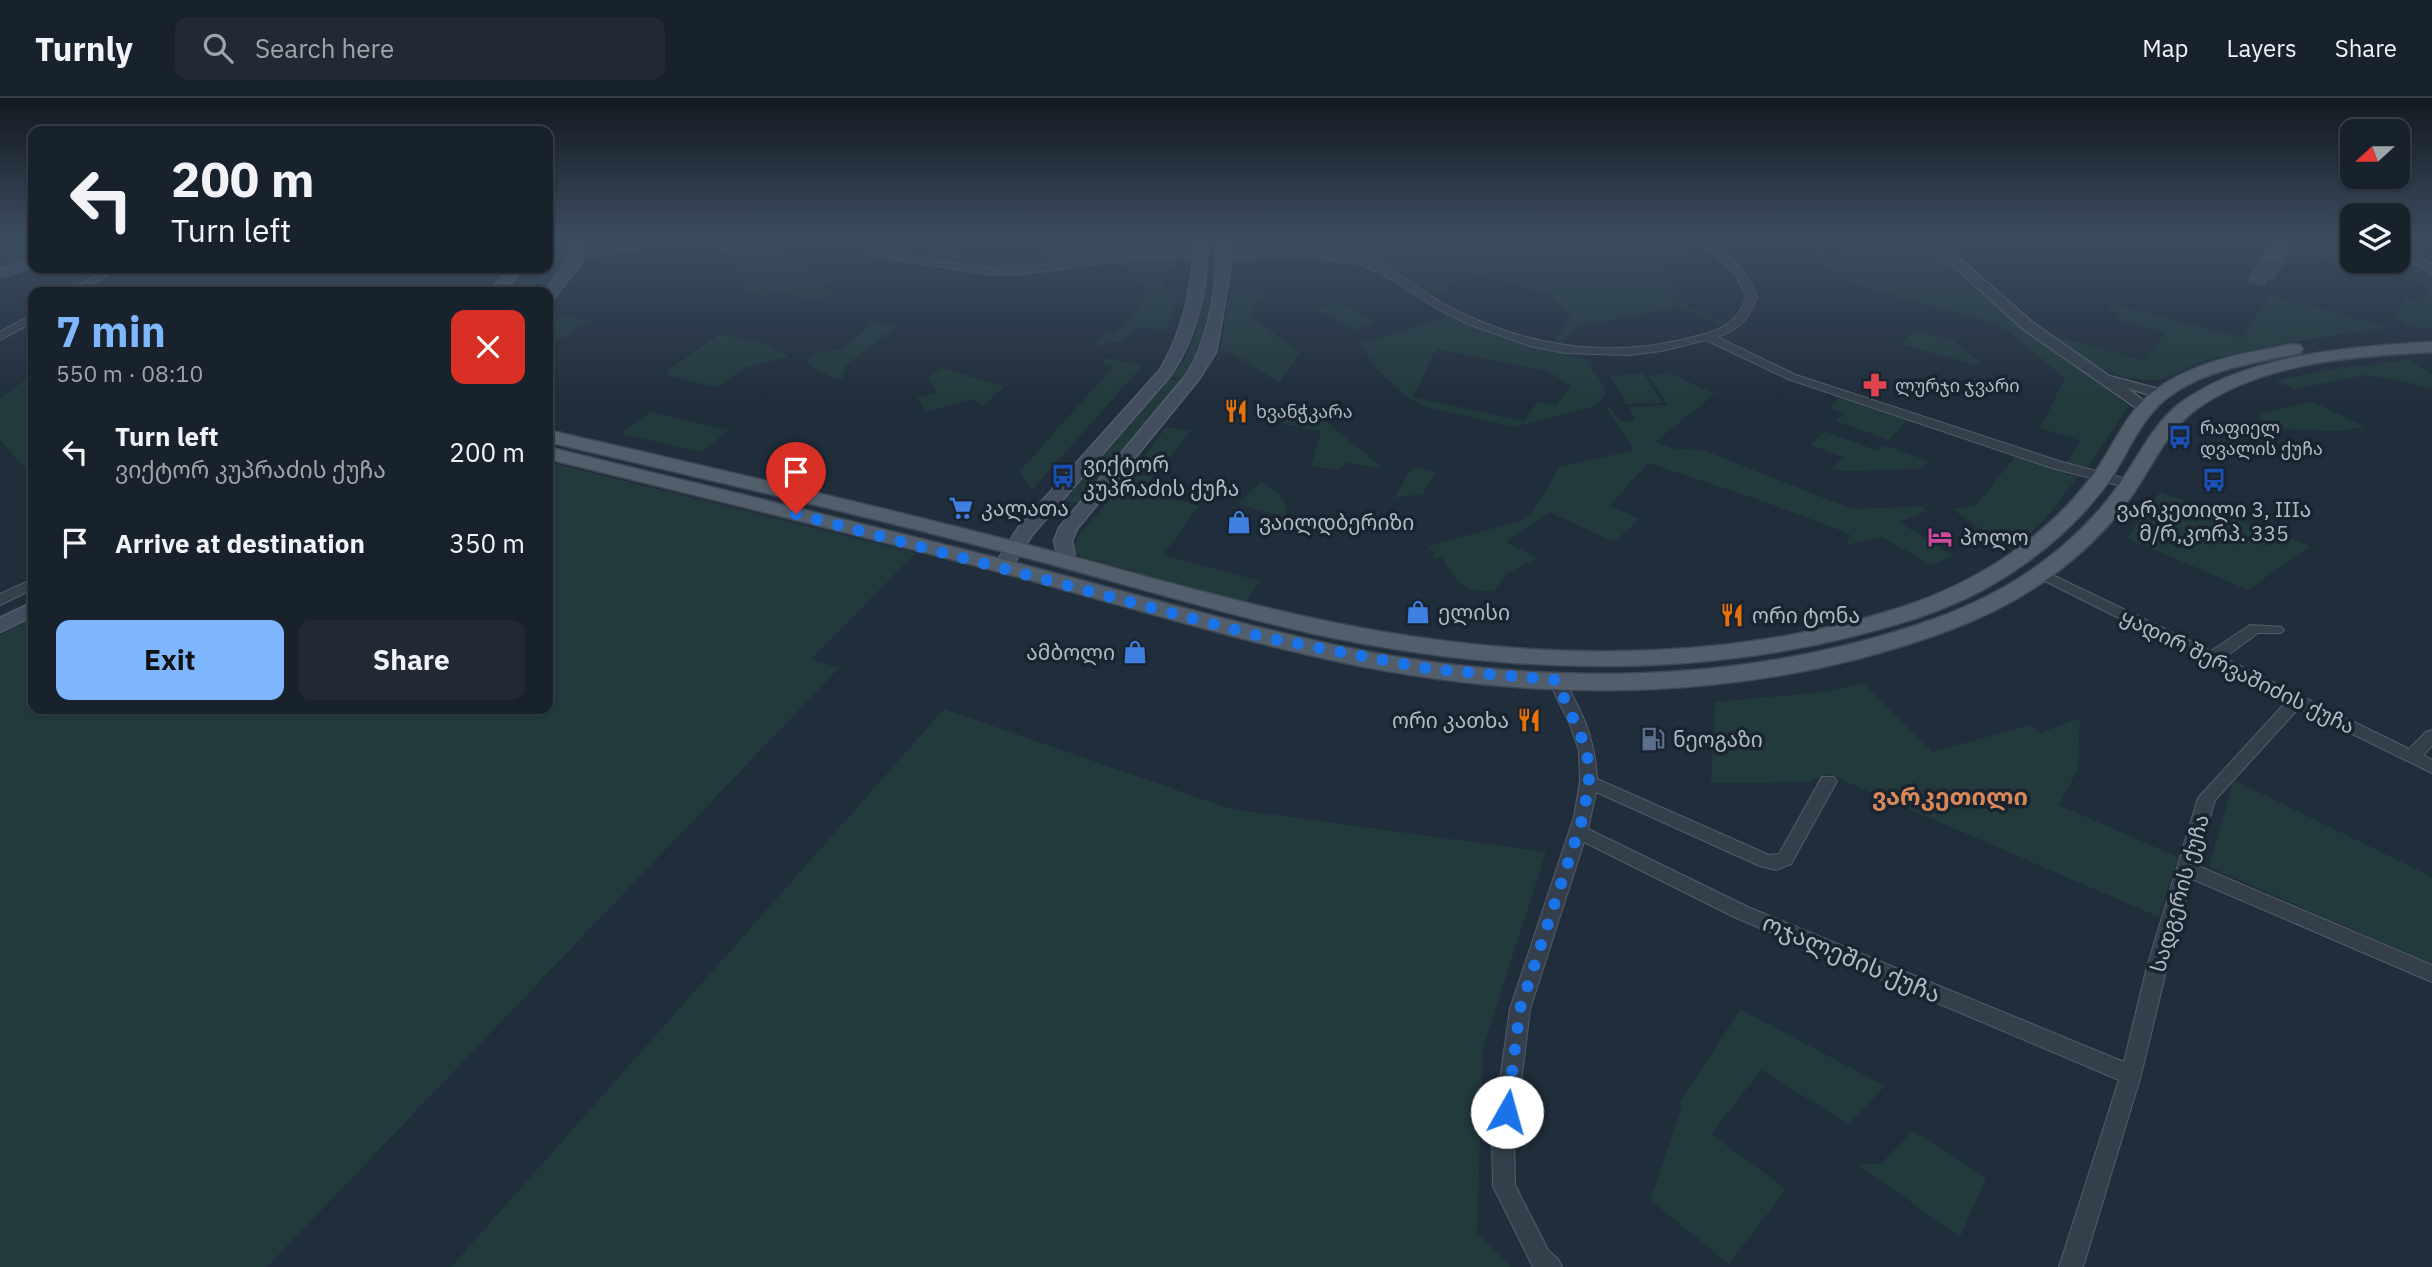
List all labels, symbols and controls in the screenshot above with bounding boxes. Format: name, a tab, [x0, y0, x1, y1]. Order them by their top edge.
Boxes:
search box	[175, 17, 665, 80]
text: Turnly	[35, 27, 133, 70]
icon: search	[199, 29, 237, 67]
text: Search here	[255, 31, 394, 65]
text: Map	[2142, 32, 2189, 64]
text: Layers	[2227, 32, 2297, 64]
text: Share	[2335, 32, 2397, 64]
north arrow	[2340, 119, 2410, 189]
map controls	[2340, 119, 2410, 273]
text: 200 m	[171, 147, 315, 210]
icon: left	[56, 154, 147, 245]
button: layers	[2340, 203, 2410, 273]
text: Turn left	[171, 209, 291, 251]
text: 7 min	[56, 304, 166, 359]
button: close	[451, 310, 525, 384]
text: 550 m · 08:10	[56, 358, 203, 388]
pharmacy icon: ლურჯი ჯვარი	[1861, 371, 1889, 399]
place label: ლურჯი ჯვარი	[1895, 374, 2019, 397]
restaurant icon: ხვანჭკარა	[1222, 397, 1250, 425]
place label: ხვანჭკარა	[1256, 400, 1353, 423]
place label: რაფიელ დვალის ქუჩა	[2200, 416, 2323, 460]
text: Turn left	[115, 419, 218, 453]
bus stop icon: რაფიელ დვალის ქუჩა	[2166, 423, 2194, 451]
icon: left	[56, 433, 94, 471]
text: 200 m	[449, 435, 525, 469]
pin	[766, 442, 826, 514]
place label: ვიქტორ კუპრაძის ქუჩა	[1083, 450, 1239, 502]
icon: arrive	[777, 453, 815, 491]
text: ვიქტორ კუპრაძის ქუჩა	[115, 454, 386, 484]
bus stop icon: ვიქტორ კუპრაძის ქუჩა	[1049, 462, 1077, 490]
bus stop icon: ვარკეთილი 3, IIIა მ/რ,კორპ. 335	[2200, 466, 2228, 494]
supermarket icon: კალათა	[947, 494, 975, 522]
place label: კალათა	[981, 494, 1069, 522]
place label: ვარკეთილი 3, IIIა მ/რ,კორპ. 335	[2117, 495, 2311, 547]
shop icon: ვაილდბერიზი	[1225, 508, 1253, 536]
place label: ვაილდბერიზი	[1259, 508, 1414, 536]
hotel icon: პოლო	[1926, 523, 1954, 551]
place label: პოლო	[1960, 523, 2029, 551]
icon: arrive	[56, 524, 94, 562]
text: Arrive at destination	[115, 526, 365, 560]
text: 350 m	[449, 526, 525, 560]
shop icon: ელისი	[1404, 598, 1432, 626]
place label: ელისი	[1438, 598, 1510, 626]
restaurant icon: ორი ტონა	[1718, 601, 1746, 629]
place label: ორი ტონა	[1752, 601, 1860, 629]
street label: ყადირ შერვაშიძის ქუჩა	[2116, 602, 2360, 740]
button: Exit	[56, 620, 284, 700]
button: Share	[298, 620, 525, 700]
place label: ამბოლი	[1026, 638, 1115, 666]
shop icon: ამბოლი	[1121, 638, 1149, 666]
place label: ორი კათხა	[1392, 706, 1509, 734]
restaurant icon: ორი კათხა	[1515, 706, 1543, 734]
fuel station icon: ნეოგაზი	[1639, 725, 1667, 753]
place label: ნეოგაზი	[1673, 725, 1763, 753]
district label: ვარკეთილი	[1872, 780, 2028, 812]
street label: სადგერის ქუჩა	[2143, 811, 2215, 975]
street label: ოჯალეშის ქუჩა	[1758, 906, 1946, 1010]
position arrow	[1470, 1075, 1544, 1149]

